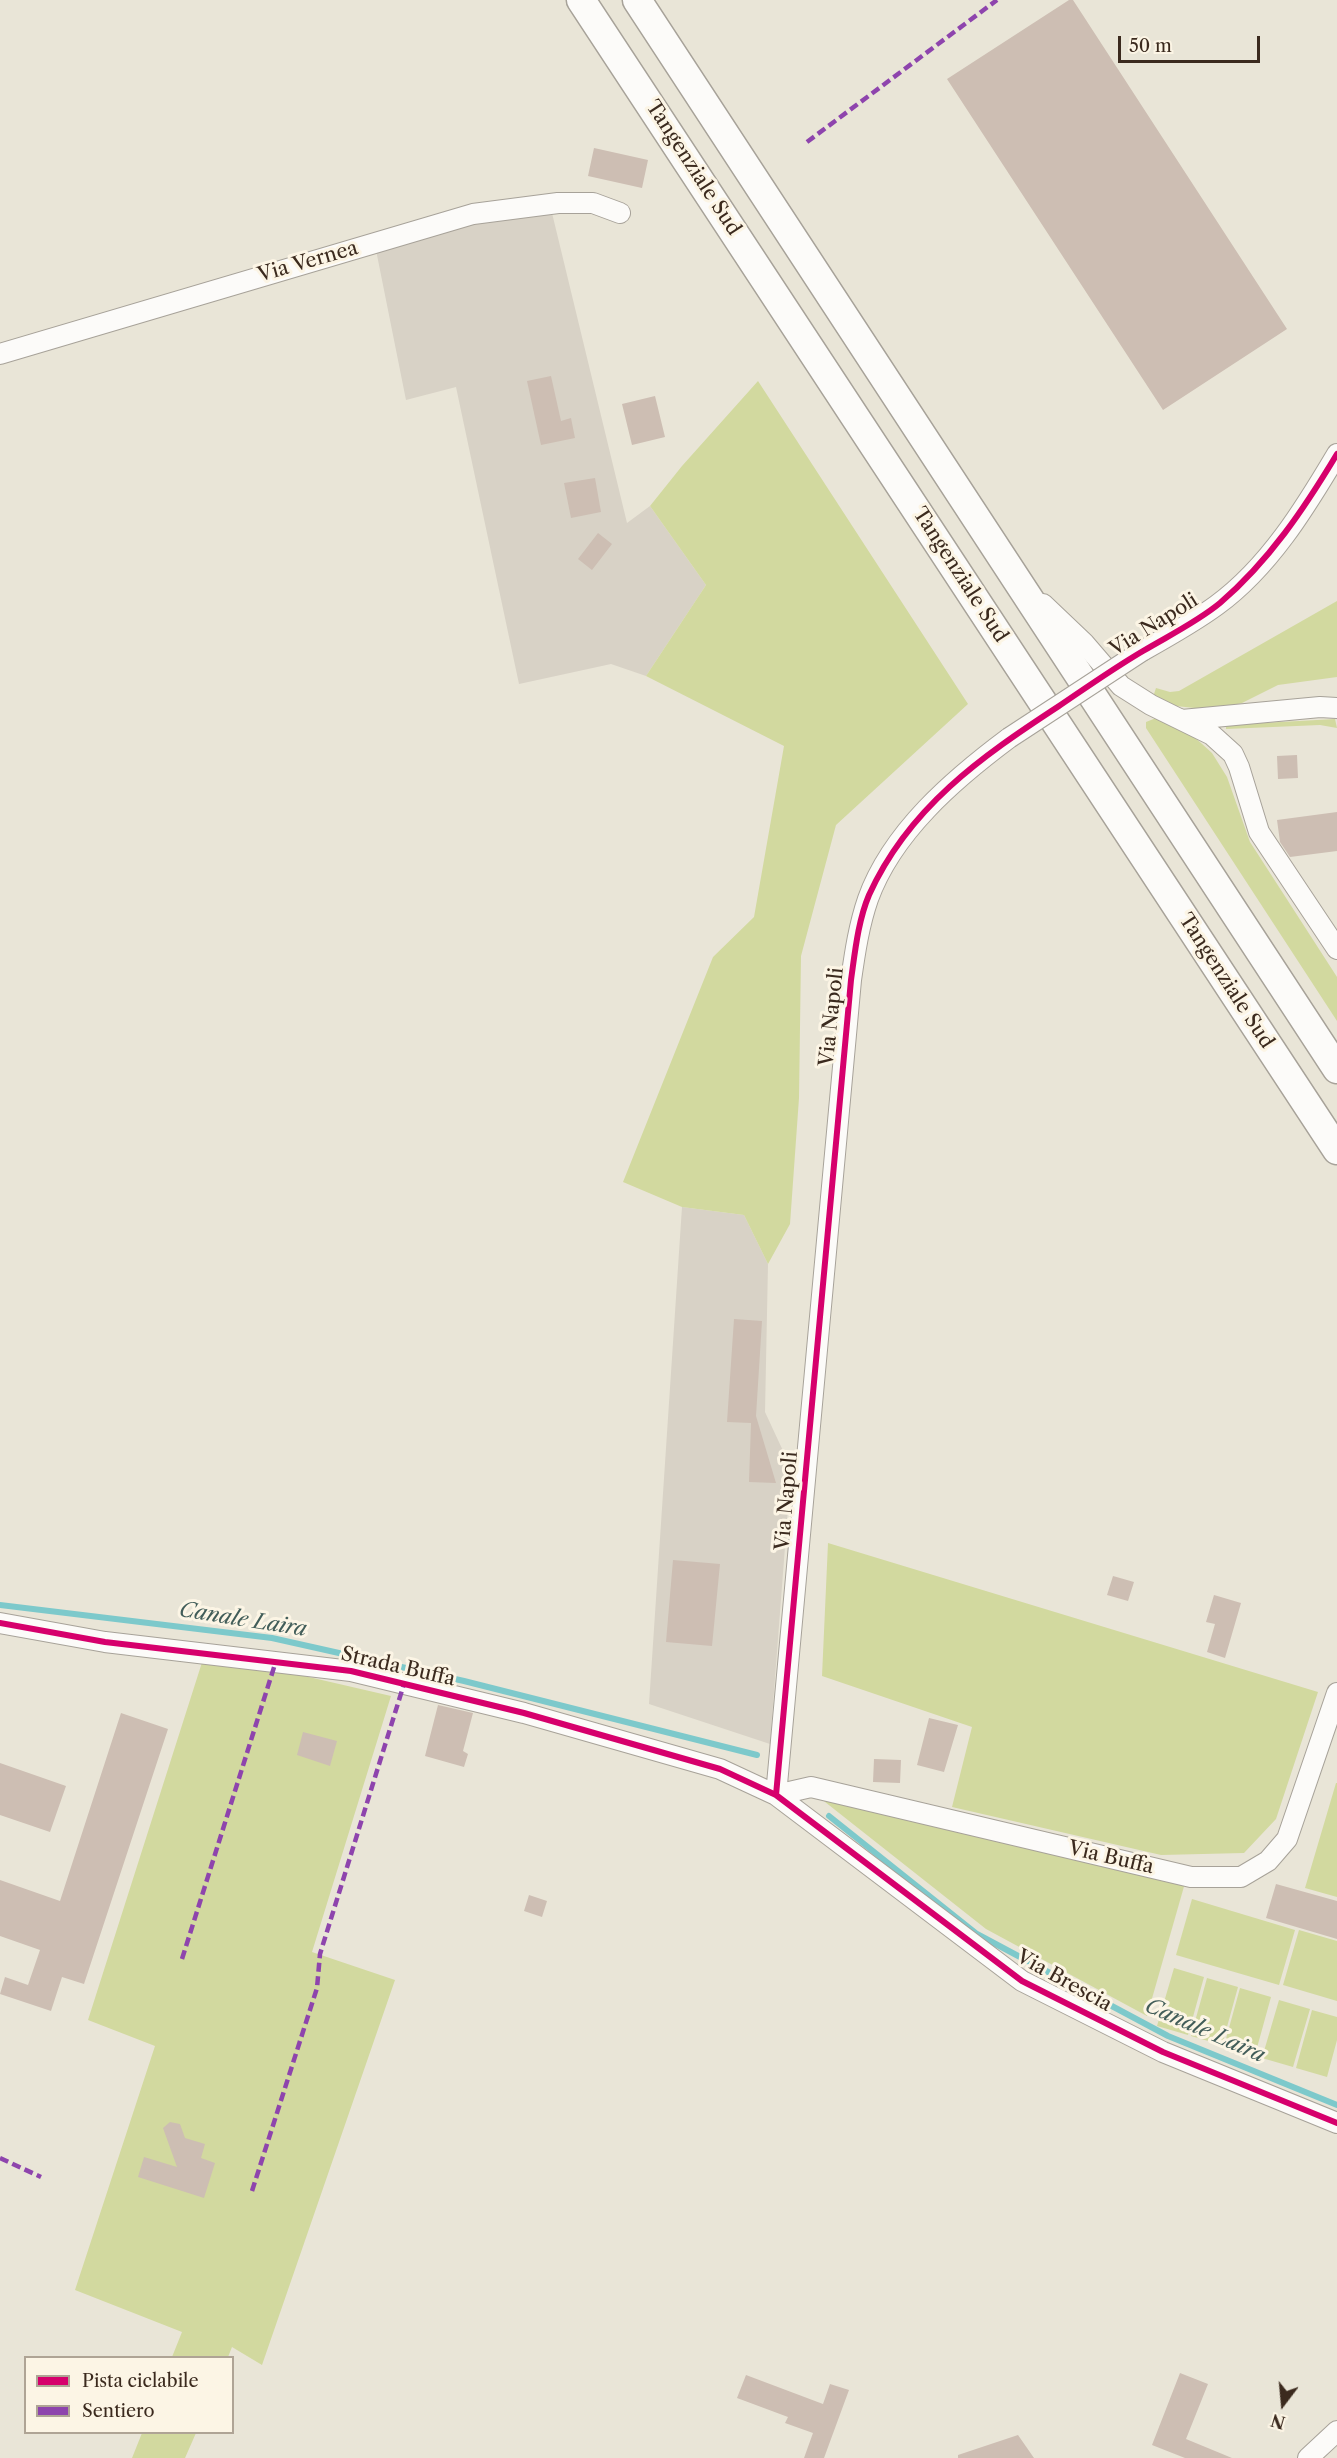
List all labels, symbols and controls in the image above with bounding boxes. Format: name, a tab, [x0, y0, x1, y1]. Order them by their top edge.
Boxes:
scale bar	[1121, 24, 1264, 62]
text: 50 m	[1129, 35, 1172, 57]
street label: Tangenziale Sud	[640, 96, 746, 240]
street label: Via Vernea	[255, 236, 361, 288]
street label: Tangenziale Sud	[907, 503, 1013, 647]
street label: Via Napoli	[1105, 588, 1203, 662]
street label: Tangenziale Sud	[1173, 909, 1279, 1053]
street label: Via Napoli	[815, 966, 849, 1068]
street label: Via Napoli	[771, 1450, 803, 1552]
water label: Canale Laira	[178, 1597, 308, 1643]
street label: Strada Buffa	[339, 1642, 457, 1692]
street label: Via Buffa	[1066, 1837, 1156, 1879]
street label: Via Brescia	[1012, 1945, 1116, 2017]
water label: Canale Laira	[1141, 1993, 1269, 2069]
legend	[24, 2356, 234, 2434]
text: Pista ciclabile	[82, 2370, 199, 2392]
north arrow	[1253, 2374, 1313, 2434]
text: Sentiero	[82, 2400, 154, 2422]
text: N	[1269, 2410, 1287, 2433]

